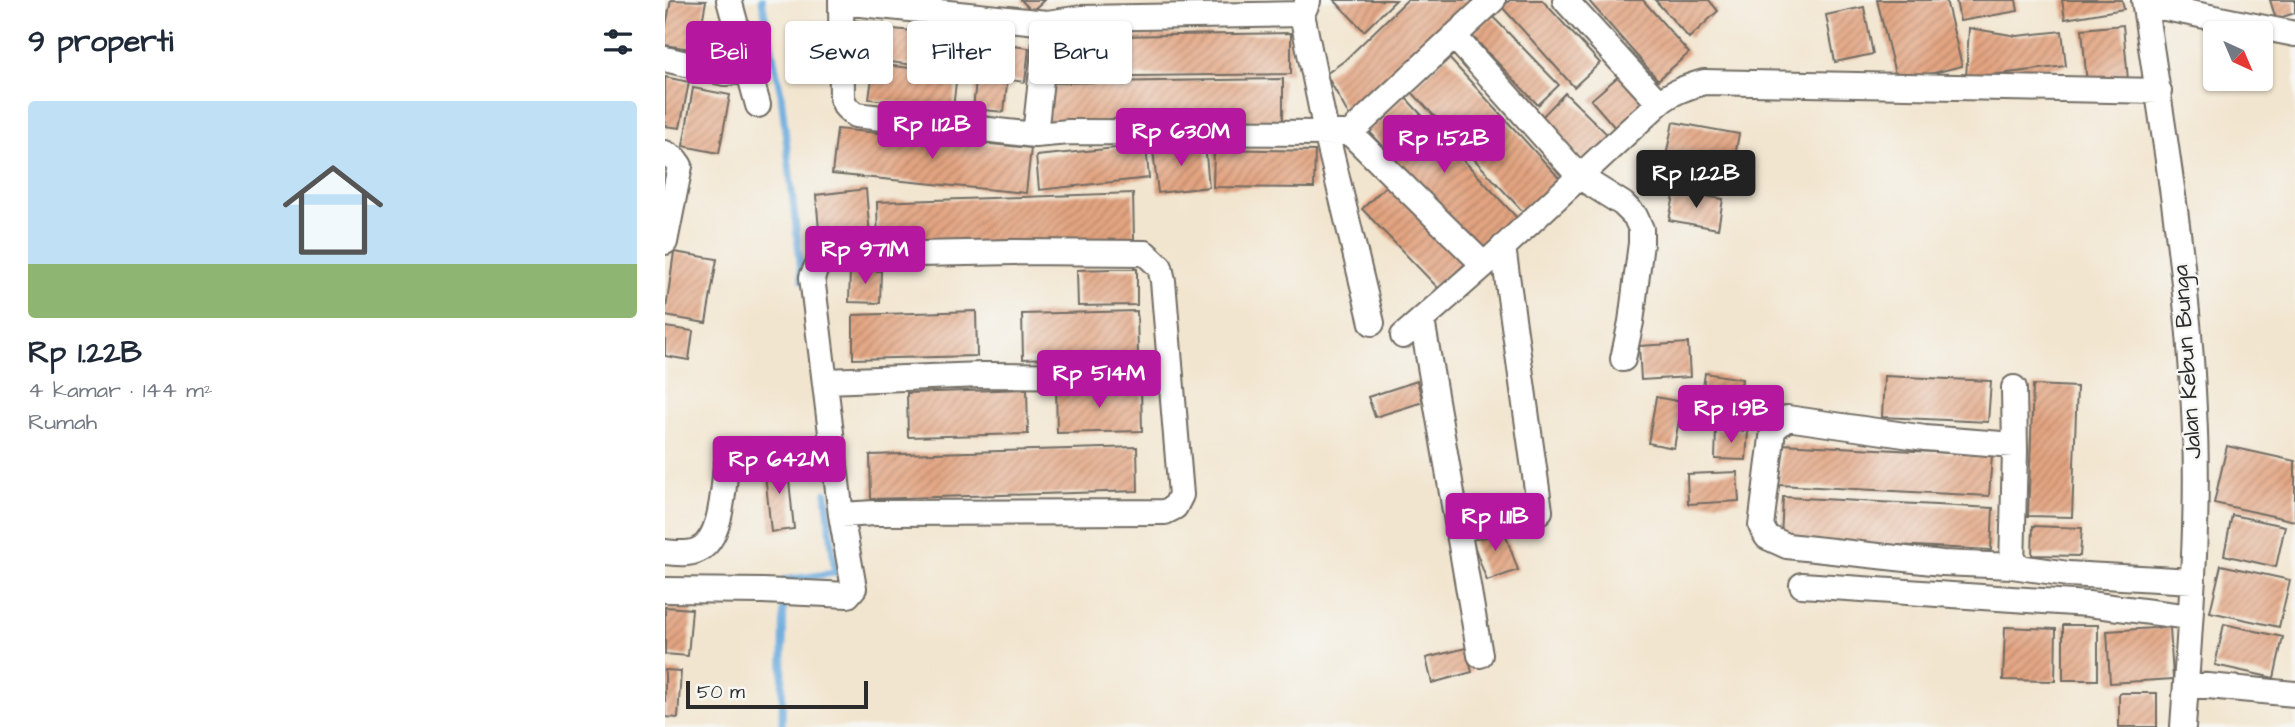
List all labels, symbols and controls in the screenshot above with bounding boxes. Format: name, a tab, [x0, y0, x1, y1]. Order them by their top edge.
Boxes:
text: 9 properti	[28, 21, 173, 63]
chip: Beli	[686, 21, 771, 84]
chip: Sewa	[785, 21, 893, 84]
chip: Filter	[907, 21, 1015, 84]
chip: Baru	[1029, 21, 1132, 84]
north arrow	[2203, 21, 2273, 91]
map controls	[2203, 21, 2273, 91]
icon: filters	[599, 23, 637, 61]
pin: Rp 1.12B	[860, 102, 1004, 161]
text: Rp 1.12B	[893, 108, 971, 140]
pin: Rp 630M	[1116, 108, 1246, 168]
text: Rp 630M	[1132, 115, 1230, 147]
pin: Rp 1.52B	[1372, 116, 1516, 175]
text: Rp 1.52B	[1399, 122, 1489, 154]
icon: home	[270, 147, 396, 273]
pin: Rp 1.22B	[1624, 150, 1768, 210]
text: Rp 1.22B	[1652, 157, 1740, 189]
pin: Rp 971M	[800, 226, 930, 286]
text: Rp 971M	[821, 233, 909, 265]
street label: Jalan Kebun Bunga	[2164, 263, 2211, 460]
text: Rp 1.22B	[28, 332, 142, 374]
pin: Rp 514M	[1034, 350, 1164, 410]
text: Rp 514M	[1053, 357, 1145, 389]
text: 4 kamar · 144 m²	[28, 374, 213, 406]
pin: Rp 1.9B	[1666, 386, 1796, 445]
text: Rp 1.9B	[1694, 392, 1768, 424]
text: Rumah	[28, 406, 97, 438]
pin: Rp 642M	[714, 436, 844, 496]
text: Rp 642M	[729, 443, 829, 475]
pin: Rp 1.11B	[1423, 494, 1567, 553]
text: Rp 1.11B	[1462, 500, 1528, 532]
scale bar	[686, 678, 868, 710]
text: 50 m	[697, 679, 745, 706]

